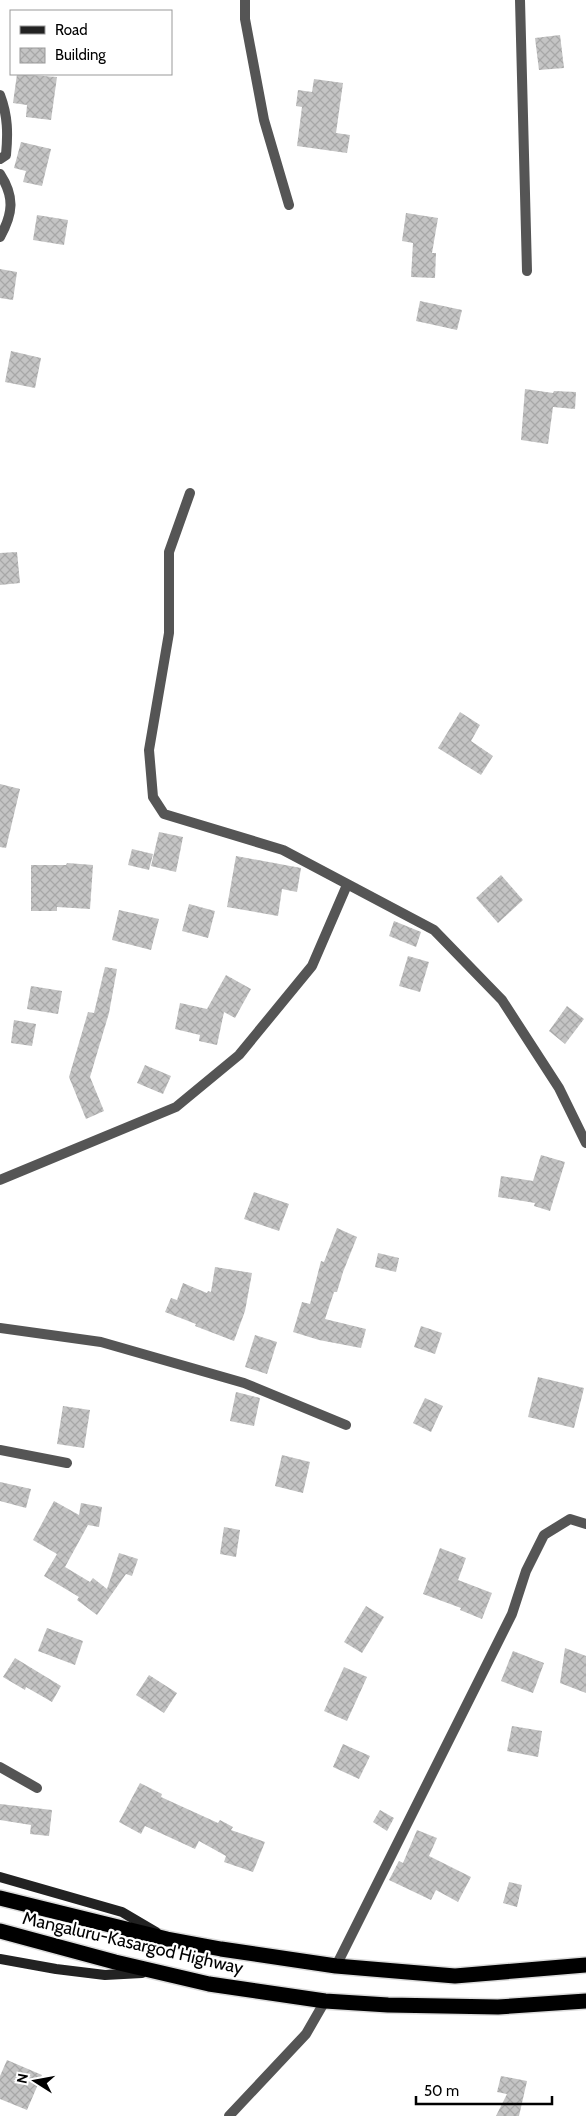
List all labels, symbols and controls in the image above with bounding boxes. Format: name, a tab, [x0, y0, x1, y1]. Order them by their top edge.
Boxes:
legend	[10, 10, 172, 75]
text: Road	[55, 21, 88, 39]
text: Building	[55, 46, 106, 64]
street label: Mangaluru-Kasargod Highway	[20, 1907, 246, 1979]
north arrow	[10, 2056, 60, 2106]
text: N	[12, 2072, 32, 2085]
scale bar	[416, 2074, 552, 2106]
text: 50 m	[424, 2082, 459, 2100]

